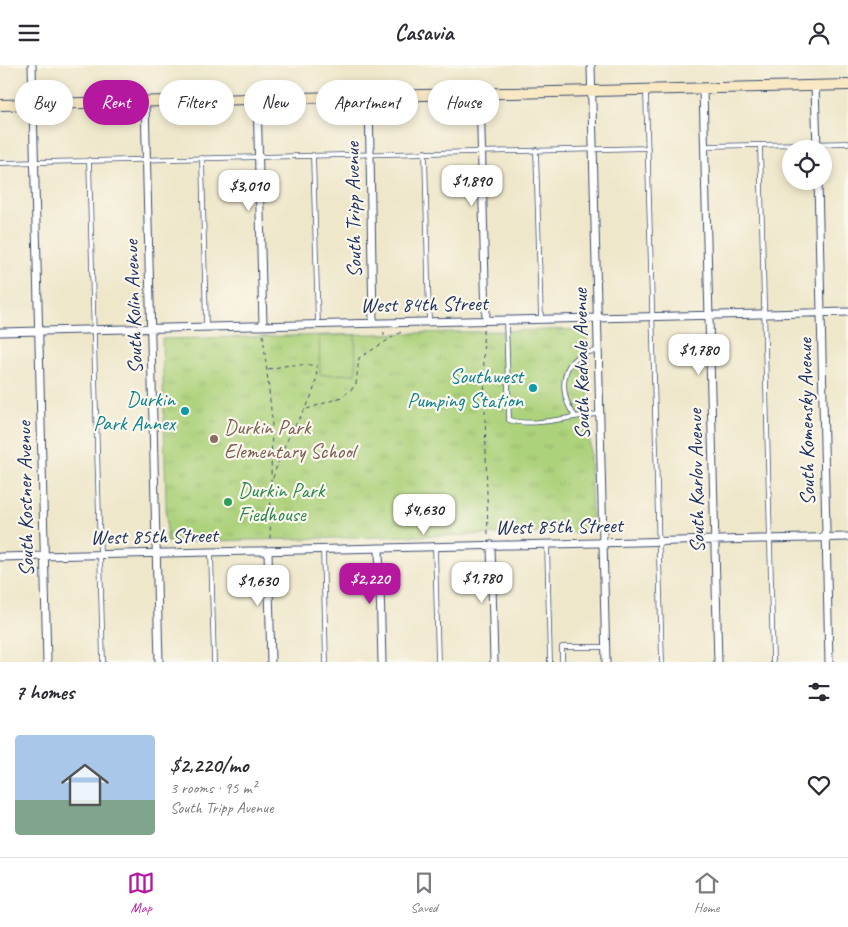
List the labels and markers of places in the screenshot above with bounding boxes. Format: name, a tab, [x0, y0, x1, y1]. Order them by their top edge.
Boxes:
pin: $1,890	[431, 165, 513, 207]
pin: $3,010	[208, 169, 290, 212]
pin: $1,780	[658, 333, 740, 376]
place label: Southwest Pumping Station	[407, 363, 525, 413]
marker: Southwest Pumping Station	[527, 382, 539, 394]
place label: Durkin Park Annex	[93, 386, 177, 436]
marker: Durkin Park Annex	[179, 405, 191, 417]
place label: Durkin Park Elementary School	[224, 414, 359, 464]
marker: Durkin Park Elementary School	[208, 433, 220, 445]
place label: Durkin Park Fiedhouse	[238, 477, 326, 527]
pin: $4,630	[383, 493, 465, 536]
marker: Durkin Park Fiedhouse	[222, 496, 234, 508]
pin: $1,780	[441, 561, 523, 604]
pin: $2,220	[329, 563, 411, 605]
pin: $1,630	[217, 565, 299, 607]

